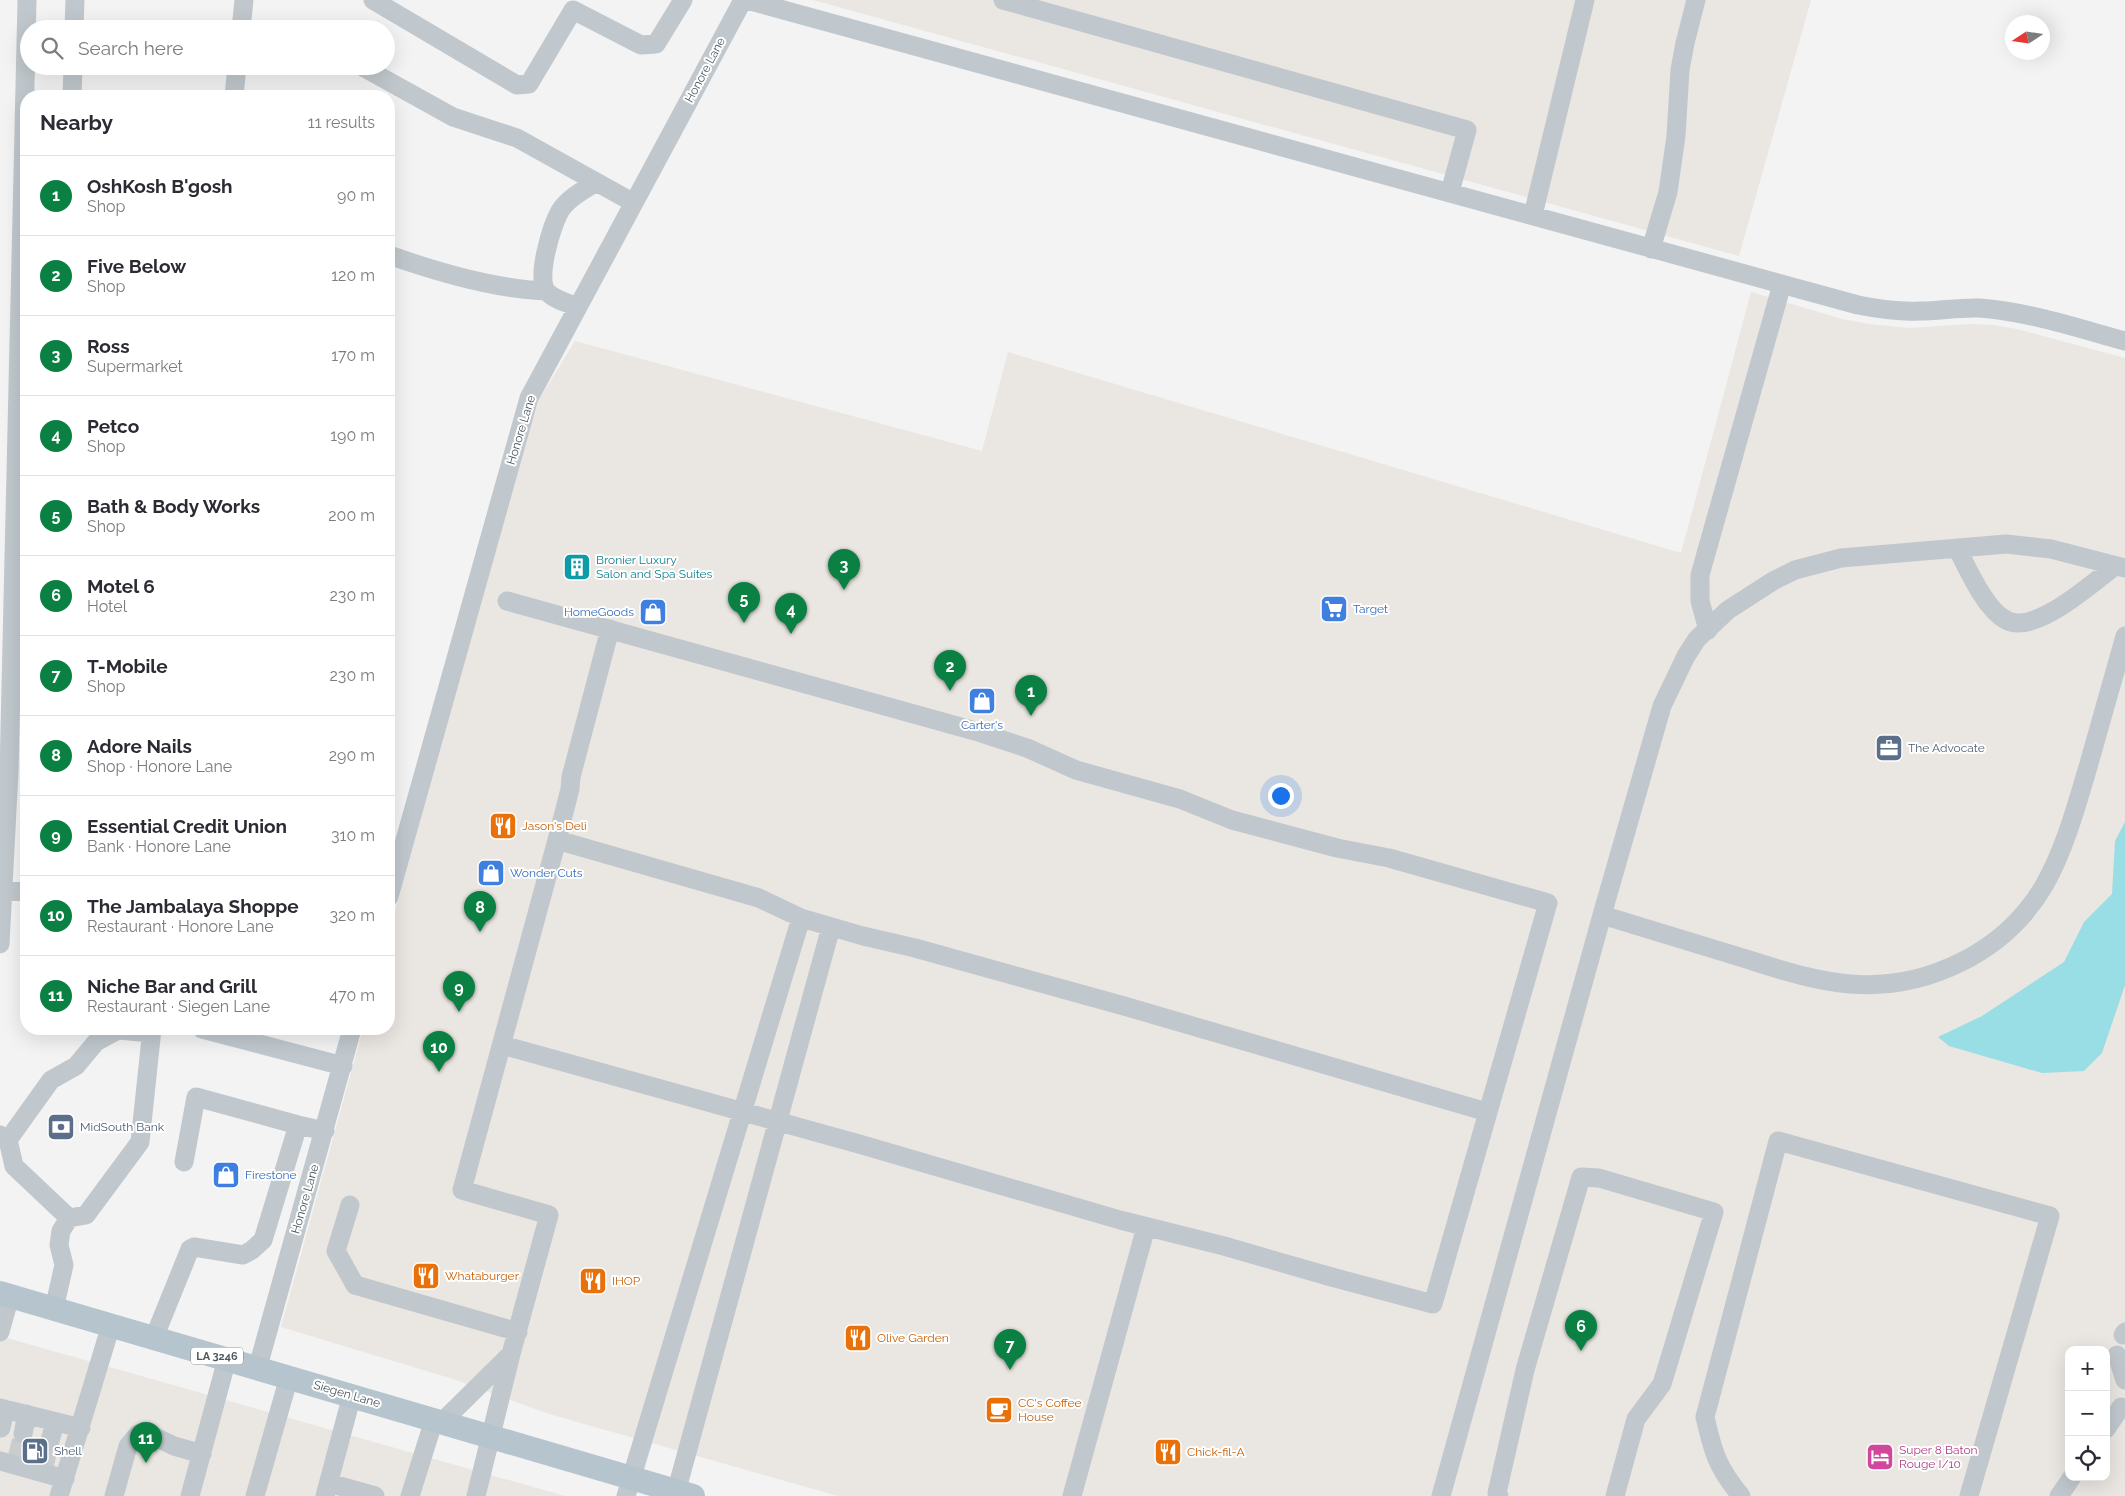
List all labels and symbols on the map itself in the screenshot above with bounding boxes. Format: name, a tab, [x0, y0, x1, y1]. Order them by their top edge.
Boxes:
north arrow	[2005, 15, 2050, 60]
street label: Honore Lane	[682, 35, 728, 105]
street label: Honore Lane	[504, 394, 538, 466]
pin: 3	[828, 549, 860, 590]
building icon: Bronier Luxury Salon and Spa Suites	[562, 552, 592, 582]
place label: Bronier Luxury Salon and Spa Suites	[596, 553, 713, 581]
pin: 5	[728, 582, 760, 623]
pin: 4	[775, 593, 807, 634]
supermarket icon: Target	[1319, 594, 1349, 624]
shop icon: HomeGoods	[638, 597, 668, 627]
place label: Target	[1353, 602, 1388, 616]
place label: HomeGoods	[564, 605, 634, 619]
pin: 2	[934, 650, 966, 691]
pin: 1	[1015, 675, 1047, 716]
shop icon: Carter's	[967, 686, 997, 716]
place label: Carter's	[961, 718, 1003, 732]
office icon: The Advocate	[1874, 733, 1904, 763]
place label: The Advocate	[1908, 741, 1985, 755]
your location	[1268, 783, 1294, 809]
restaurant icon: Jason's Deli	[488, 811, 518, 841]
place label: Jason's Deli	[522, 819, 587, 833]
shop icon: Wonder Cuts	[476, 858, 506, 888]
place label: Wonder Cuts	[510, 866, 583, 880]
pin: 8	[464, 891, 496, 932]
pin: 9	[443, 971, 475, 1012]
pin: 10	[423, 1031, 455, 1072]
bank icon: MidSouth Bank	[46, 1112, 76, 1142]
place label: MidSouth Bank	[80, 1120, 165, 1134]
shop icon: Firestone	[211, 1160, 241, 1190]
street label: Honore Lane	[288, 1163, 322, 1235]
place label: Firestone	[245, 1168, 297, 1182]
restaurant icon: Whataburger	[411, 1261, 441, 1291]
restaurant icon: IHOP	[578, 1266, 608, 1296]
place label: Whataburger	[445, 1269, 520, 1283]
place label: IHOP	[612, 1274, 641, 1288]
pin: 6	[1565, 1310, 1597, 1351]
restaurant icon: Olive Garden	[843, 1323, 873, 1353]
pin: 7	[994, 1329, 1026, 1370]
place label: Olive Garden	[877, 1331, 949, 1345]
road number: LA 3246	[191, 1348, 243, 1364]
street label: Siegen Lane	[312, 1378, 382, 1410]
cafe icon: CC's Coffee House	[984, 1395, 1014, 1425]
place label: CC's Coffee House	[1018, 1396, 1082, 1424]
pin: 11	[130, 1422, 162, 1463]
fuel station icon: Shell	[20, 1436, 50, 1466]
restaurant icon: Chick-fil-A	[1153, 1437, 1183, 1467]
hotel icon: Super 8 Baton Rouge I/10	[1865, 1442, 1895, 1472]
place label: Super 8 Baton Rouge I/10	[1899, 1443, 1978, 1471]
place label: Shell	[54, 1444, 83, 1458]
place label: Chick-fil-A	[1187, 1445, 1245, 1459]

